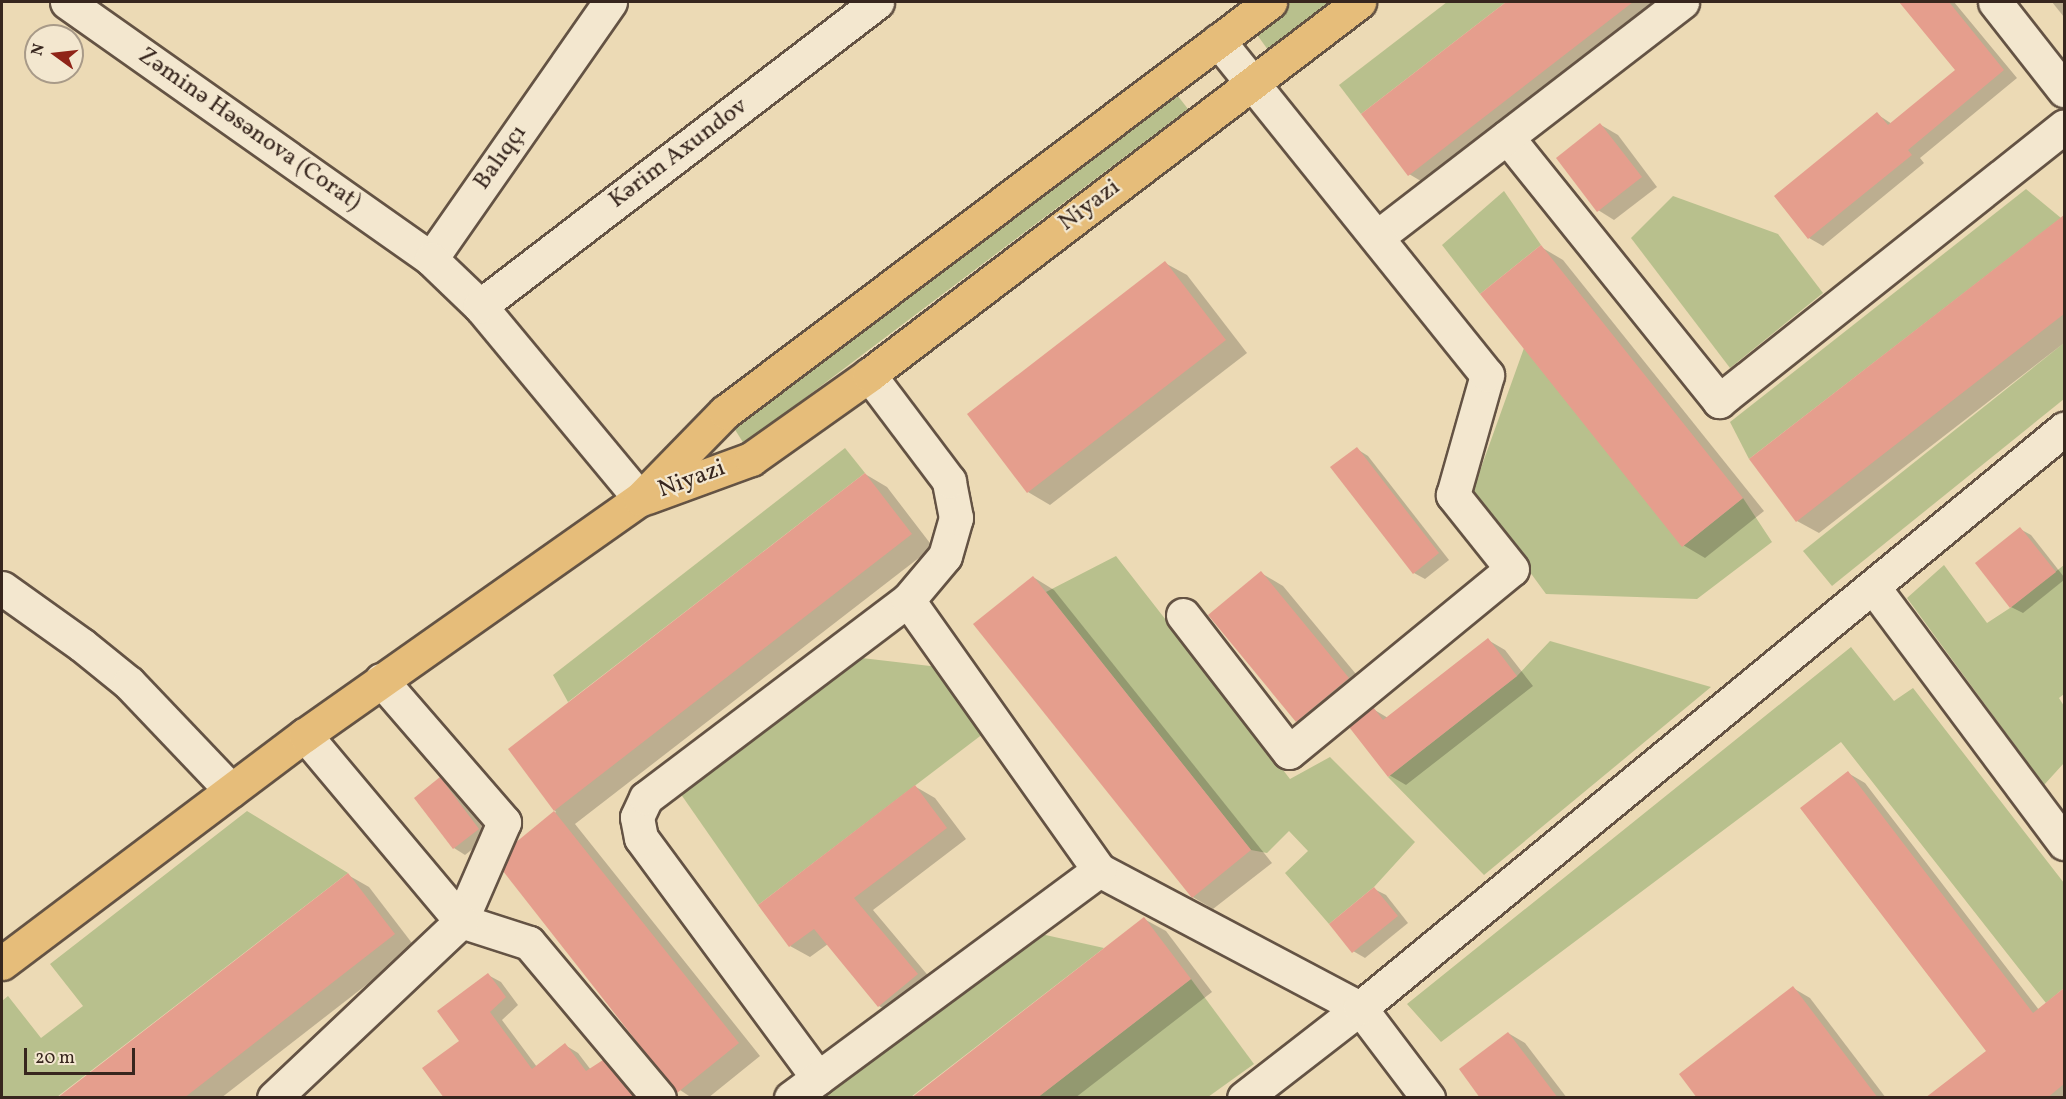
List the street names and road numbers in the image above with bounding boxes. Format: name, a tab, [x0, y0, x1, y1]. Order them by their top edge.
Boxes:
street label: Zəminə Həsənova (Corat)	[132, 42, 366, 218]
street label: Kərim Axundov	[604, 93, 754, 215]
street label: Balıqçı	[468, 120, 534, 196]
street label: Niyazi	[1054, 174, 1126, 238]
street label: Niyazi	[655, 455, 729, 505]

